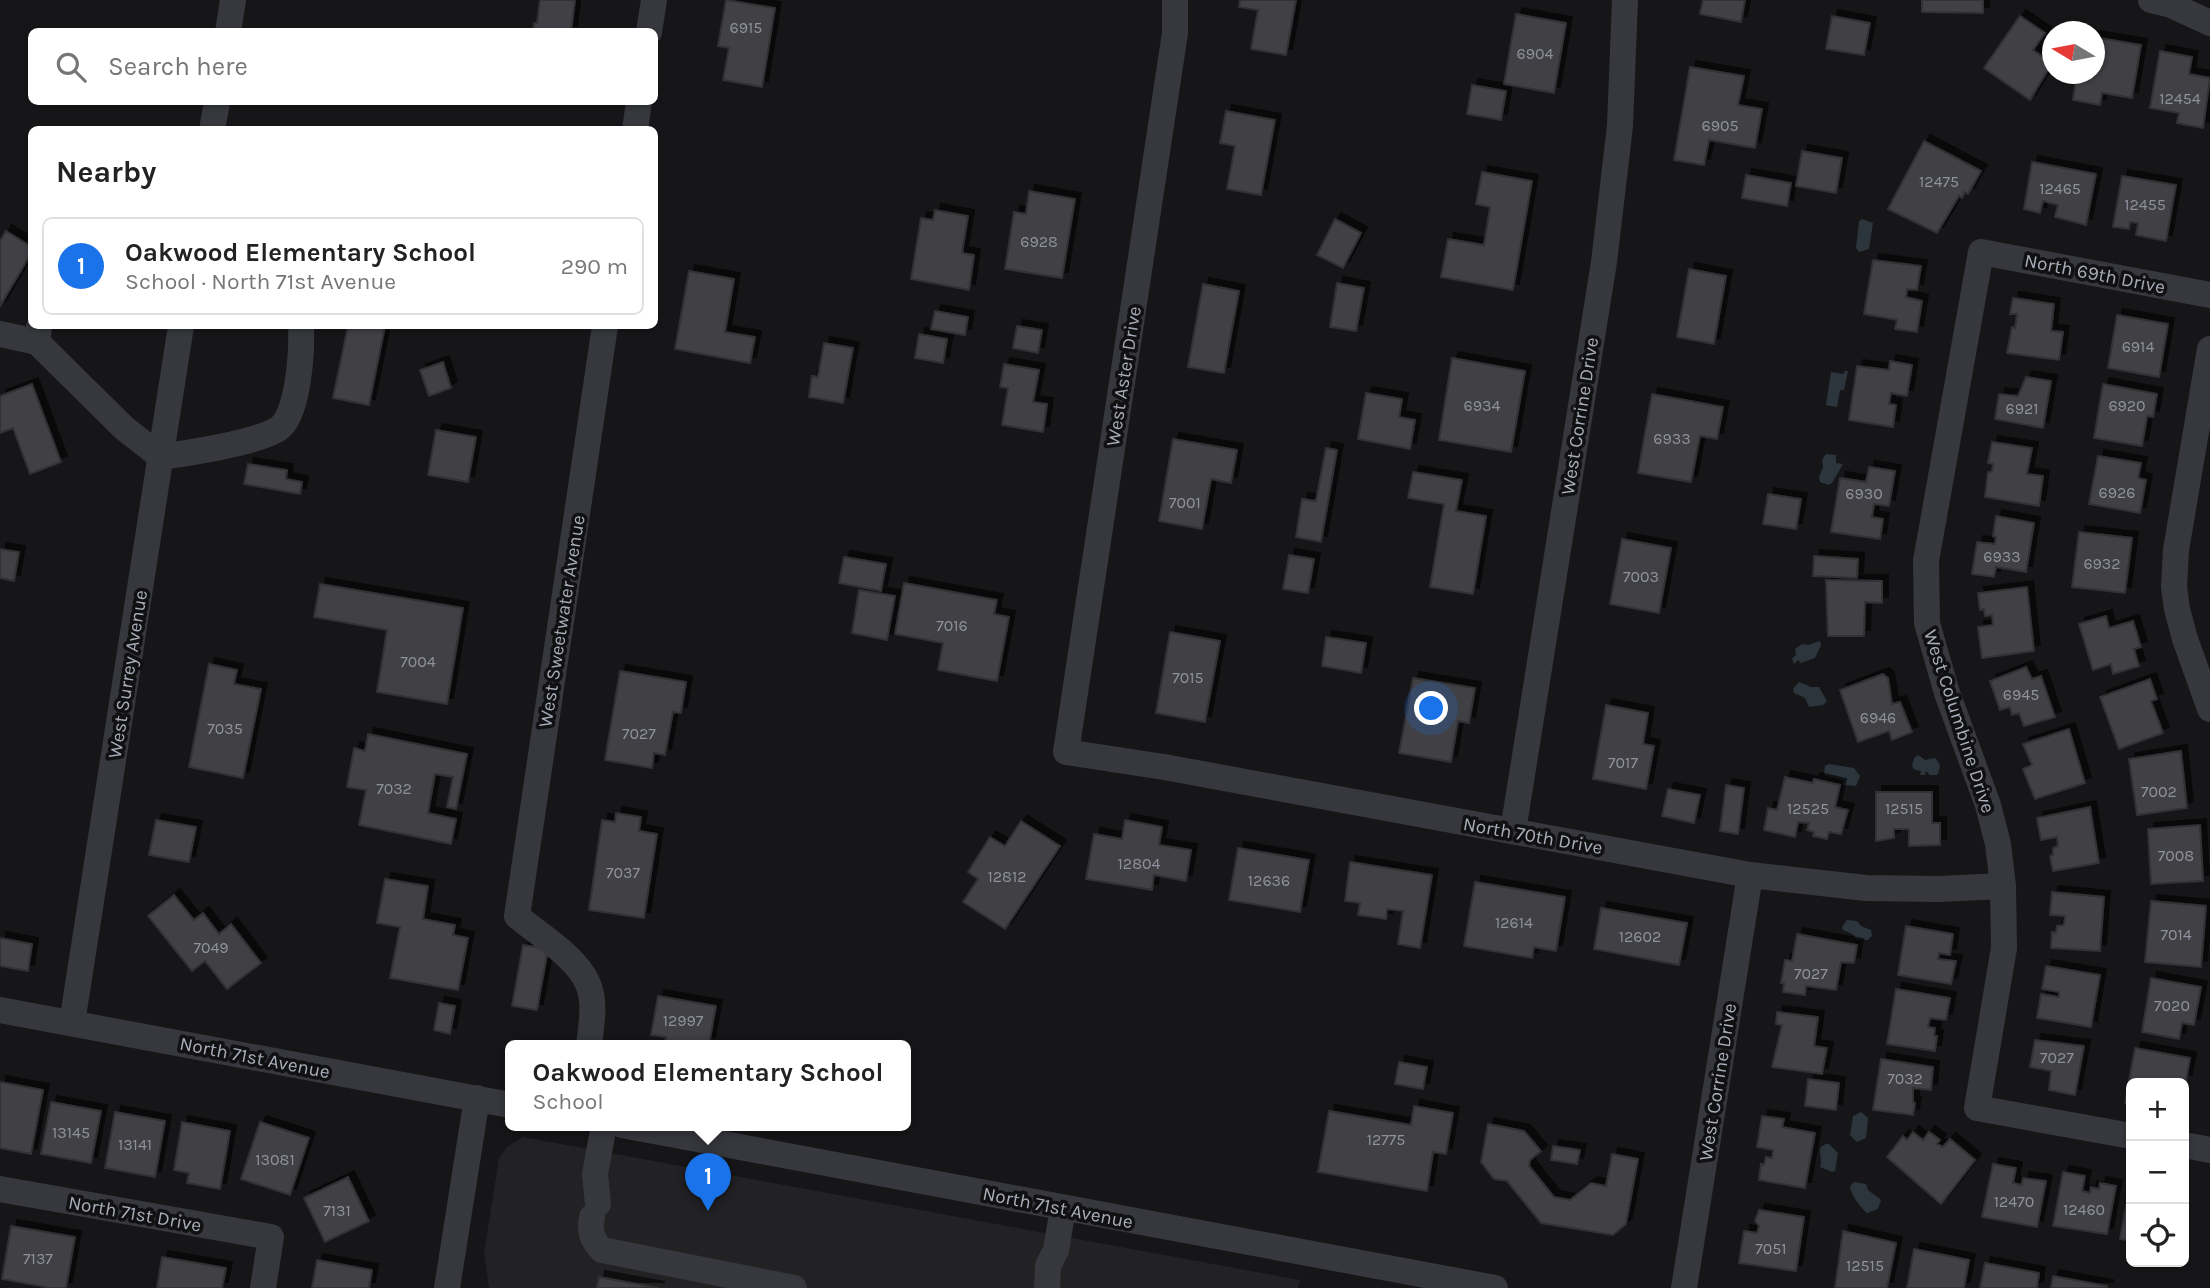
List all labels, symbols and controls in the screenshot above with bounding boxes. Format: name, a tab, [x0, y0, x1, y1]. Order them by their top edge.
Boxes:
house number: 6915	[730, 18, 762, 37]
north arrow	[2042, 21, 2105, 84]
search box	[28, 28, 658, 105]
house number: 6904	[1517, 44, 1553, 63]
icon: search	[52, 48, 90, 86]
text: Search here	[108, 51, 248, 82]
house number: 12454	[2159, 89, 2201, 108]
house number: 6905	[1702, 116, 1738, 135]
text: Nearby	[56, 154, 156, 190]
house number: 12475	[1919, 172, 1959, 191]
house number: 12465	[2039, 179, 2081, 198]
house number: 12455	[2124, 195, 2166, 214]
house number: 6928	[1020, 232, 1058, 251]
text: Oakwood Elementary School	[125, 237, 476, 268]
street label: North 69th Drive	[2023, 250, 2167, 298]
text: 1	[77, 253, 85, 280]
text: 290 m	[561, 253, 628, 280]
text: School · North 71st Avenue	[125, 268, 396, 295]
street label: West Aster Drive	[1102, 305, 1146, 448]
street label: West Corrine Drive	[1557, 336, 1603, 497]
house number: 6914	[2122, 337, 2154, 356]
house number: 6934	[1464, 396, 1500, 415]
house number: 6920	[2108, 396, 2146, 415]
house number: 6921	[2006, 399, 2039, 418]
house number: 6933	[1653, 429, 1691, 448]
house number: 6926	[2099, 483, 2135, 502]
house number: 6930	[1845, 484, 1883, 503]
house number: 7001	[1169, 493, 1201, 512]
street label: West Sweetwater Avenue	[534, 513, 590, 729]
house number: 6933	[1983, 547, 2021, 566]
house number: 6932	[2083, 554, 2121, 573]
house number: 7003	[1623, 567, 1659, 586]
street label: West Surrey Avenue	[104, 588, 152, 760]
house number: 7016	[936, 616, 968, 635]
street label: West Columbine Drive	[1919, 627, 1999, 816]
house number: 7004	[400, 652, 436, 671]
house number: 7015	[1172, 668, 1204, 687]
house number: 6945	[2003, 685, 2039, 704]
your location	[1414, 691, 1448, 725]
house number: 6946	[1860, 708, 1896, 727]
house number: 7035	[207, 719, 243, 738]
house number: 7027	[622, 724, 656, 743]
house number: 7017	[1608, 753, 1638, 772]
house number: 7032	[376, 779, 412, 798]
house number: 7002	[2141, 782, 2177, 801]
house number: 12525	[1787, 799, 1829, 818]
house number: 12515	[1885, 799, 1923, 818]
street label: North 70th Drive	[1461, 813, 1604, 859]
house number: 7008	[2158, 846, 2194, 865]
house number: 12804	[1118, 854, 1160, 873]
house number: 7037	[606, 863, 640, 882]
house number: 12812	[988, 867, 1026, 886]
house number: 12636	[1248, 871, 1290, 890]
house number: 12614	[1495, 913, 1533, 932]
house number: 7014	[2160, 925, 2192, 944]
house number: 12602	[1619, 927, 1661, 946]
house number: 7049	[193, 938, 229, 957]
house number: 7027	[1794, 964, 1828, 983]
house number: 7020	[2154, 996, 2190, 1015]
street label: West Corrine Drive	[1695, 1002, 1741, 1163]
house number: 12997	[663, 1011, 704, 1030]
street label: North 71st Avenue	[178, 1033, 332, 1083]
popup	[505, 1040, 911, 1131]
house number: 7027	[2040, 1048, 2074, 1067]
text: Oakwood Elementary School	[533, 1057, 883, 1088]
house number: 7032	[1887, 1069, 1923, 1088]
map controls	[2126, 1078, 2189, 1267]
button: +	[2126, 1078, 2189, 1141]
text: School	[533, 1088, 604, 1115]
house number: 13145	[52, 1123, 90, 1142]
house number: 12775	[1367, 1130, 1405, 1149]
house number: 13141	[118, 1135, 152, 1154]
button: −	[2126, 1141, 2189, 1204]
house number: 13081	[255, 1150, 295, 1169]
pin: 1	[685, 1153, 731, 1211]
street label: North 71st Avenue	[981, 1183, 1135, 1233]
street label: North 71st Drive	[67, 1191, 203, 1237]
house number: 12470	[1994, 1192, 2034, 1211]
house number: 12460	[2063, 1200, 2105, 1219]
house number: 7131	[323, 1201, 351, 1220]
button: locate	[2126, 1204, 2189, 1267]
house number: 7051	[1755, 1239, 1787, 1258]
house number: 7137	[23, 1249, 53, 1268]
house number: 12515	[1846, 1256, 1884, 1275]

